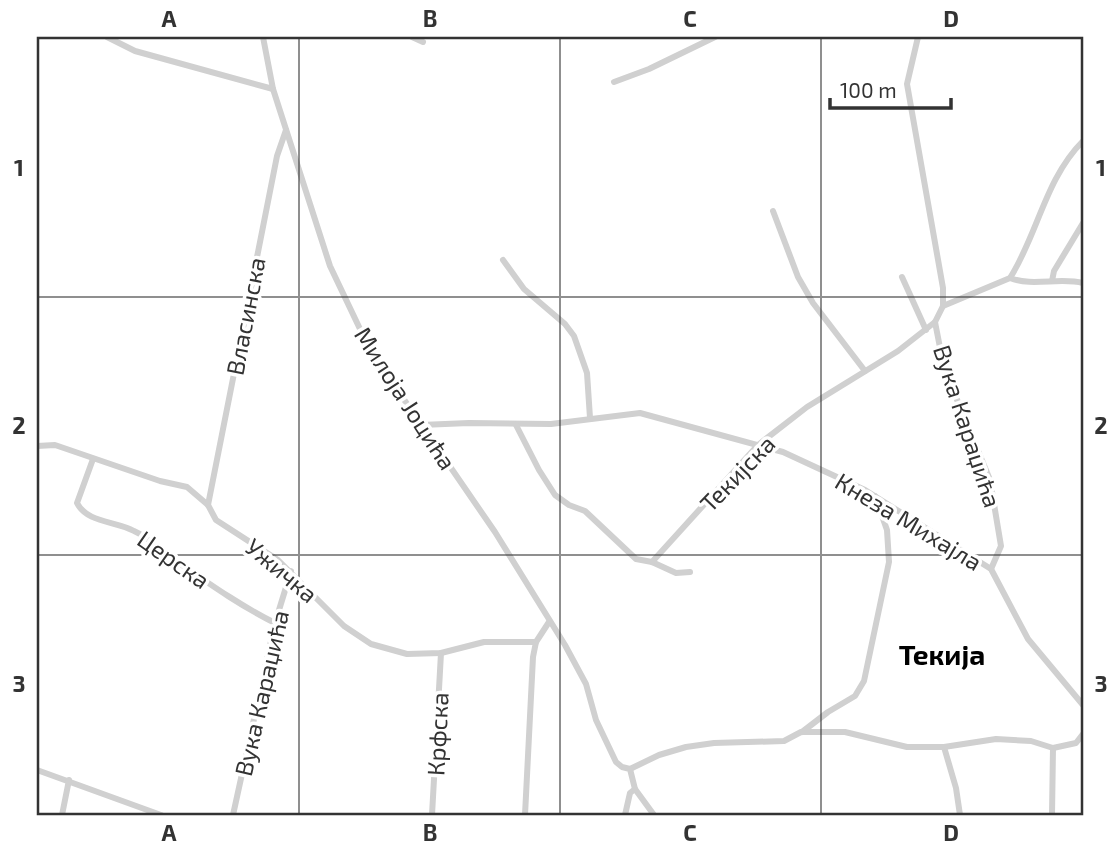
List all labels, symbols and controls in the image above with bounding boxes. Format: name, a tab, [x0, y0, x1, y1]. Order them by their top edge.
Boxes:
text: A	[161, 4, 177, 32]
text: B	[423, 4, 437, 32]
text: C	[683, 4, 697, 32]
text: D	[943, 4, 959, 32]
scale bar	[830, 66, 950, 110]
text: 100 m	[840, 77, 897, 102]
text: 1	[14, 153, 24, 181]
text: 1	[1096, 153, 1106, 181]
street label: Власинска	[219, 255, 271, 377]
street label: Милоја Јоцића	[349, 321, 463, 475]
street label: Вука Караџића	[927, 341, 1008, 511]
text: 2	[12, 411, 26, 439]
text: 2	[1094, 411, 1108, 439]
street label: Текијска	[694, 429, 780, 517]
street label: Кнеза Михајла	[830, 466, 988, 576]
street label: Церска	[132, 524, 216, 594]
street label: Ужичка	[240, 532, 324, 608]
street label: Вука Караџића	[228, 607, 295, 779]
district label: Текија	[899, 637, 985, 671]
text: 3	[12, 669, 26, 697]
text: 3	[1094, 669, 1108, 697]
street label: Крфска	[420, 692, 454, 776]
text: A	[161, 818, 177, 846]
text: B	[423, 818, 437, 846]
text: C	[683, 818, 697, 846]
text: D	[943, 818, 959, 846]

